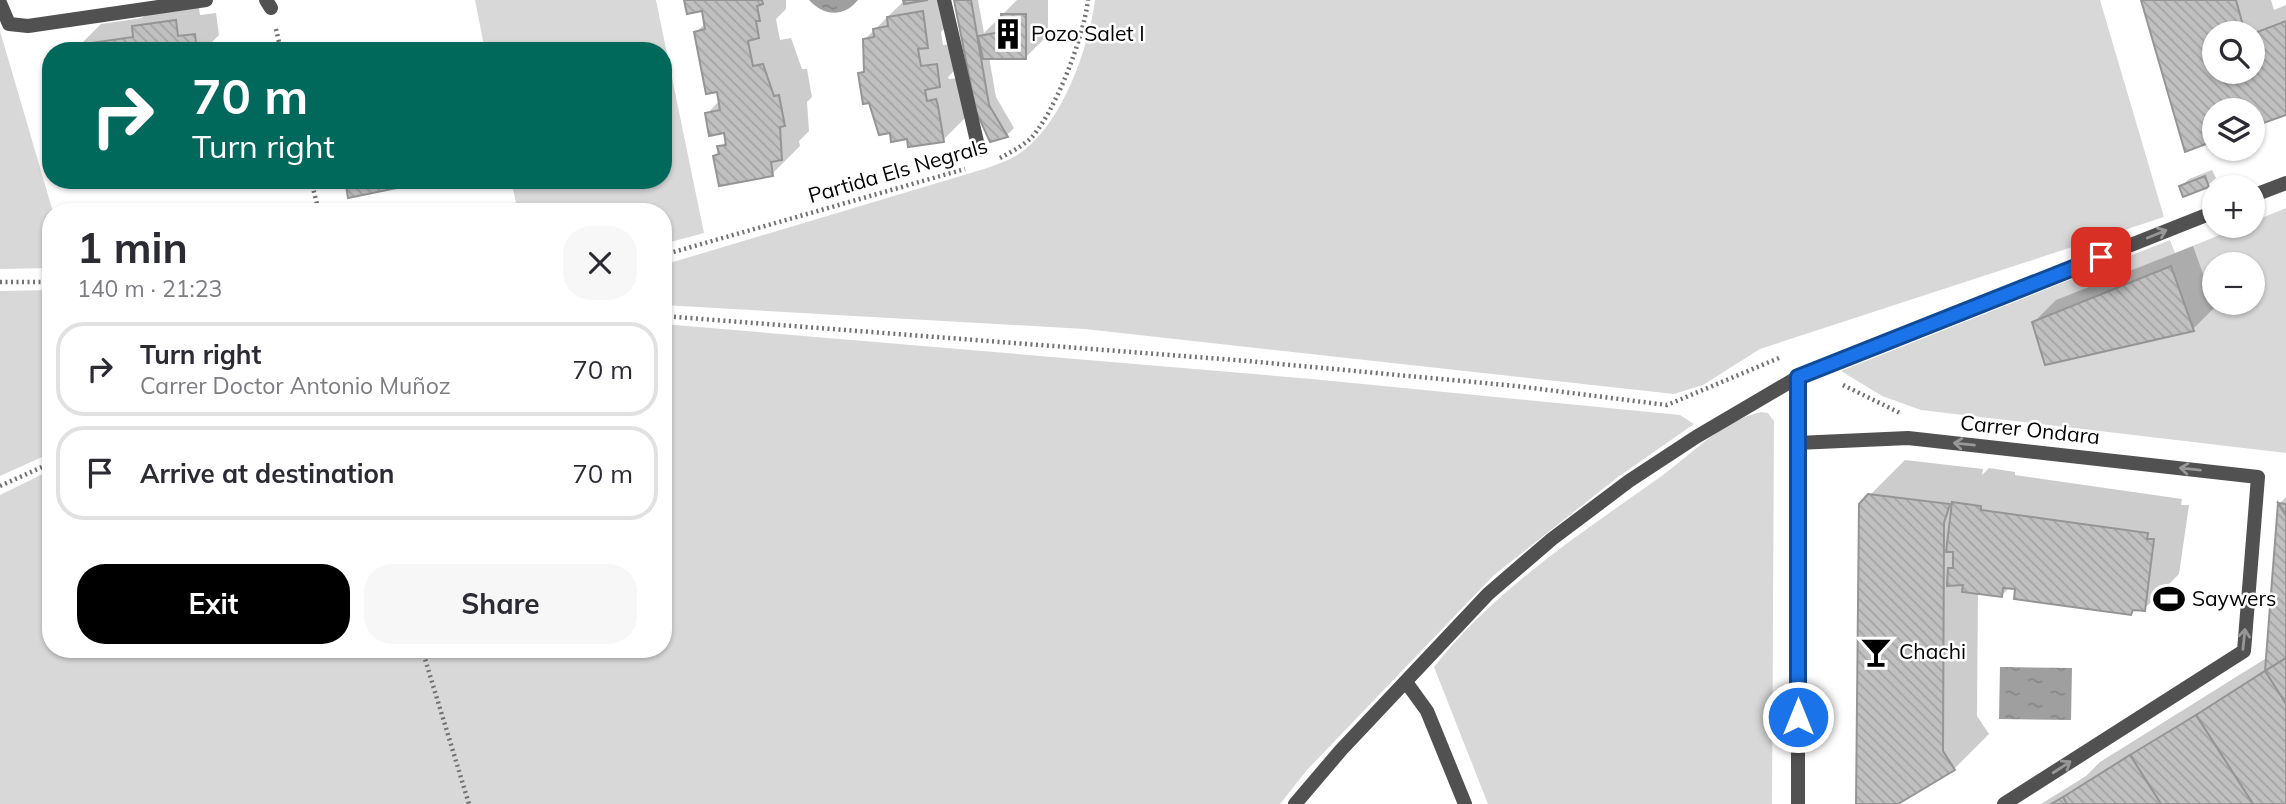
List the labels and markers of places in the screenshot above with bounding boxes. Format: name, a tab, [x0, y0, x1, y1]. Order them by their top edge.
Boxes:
building icon: Pozo Salet I	[991, 17, 1025, 51]
place label: Pozo Salet I	[1031, 20, 1145, 46]
pin	[2071, 227, 2131, 287]
sports icon: Saywers	[2152, 582, 2186, 616]
place label: Saywers	[2192, 585, 2276, 611]
bar icon: Chachi	[1859, 635, 1893, 669]
place label: Chachi	[1899, 638, 1966, 664]

